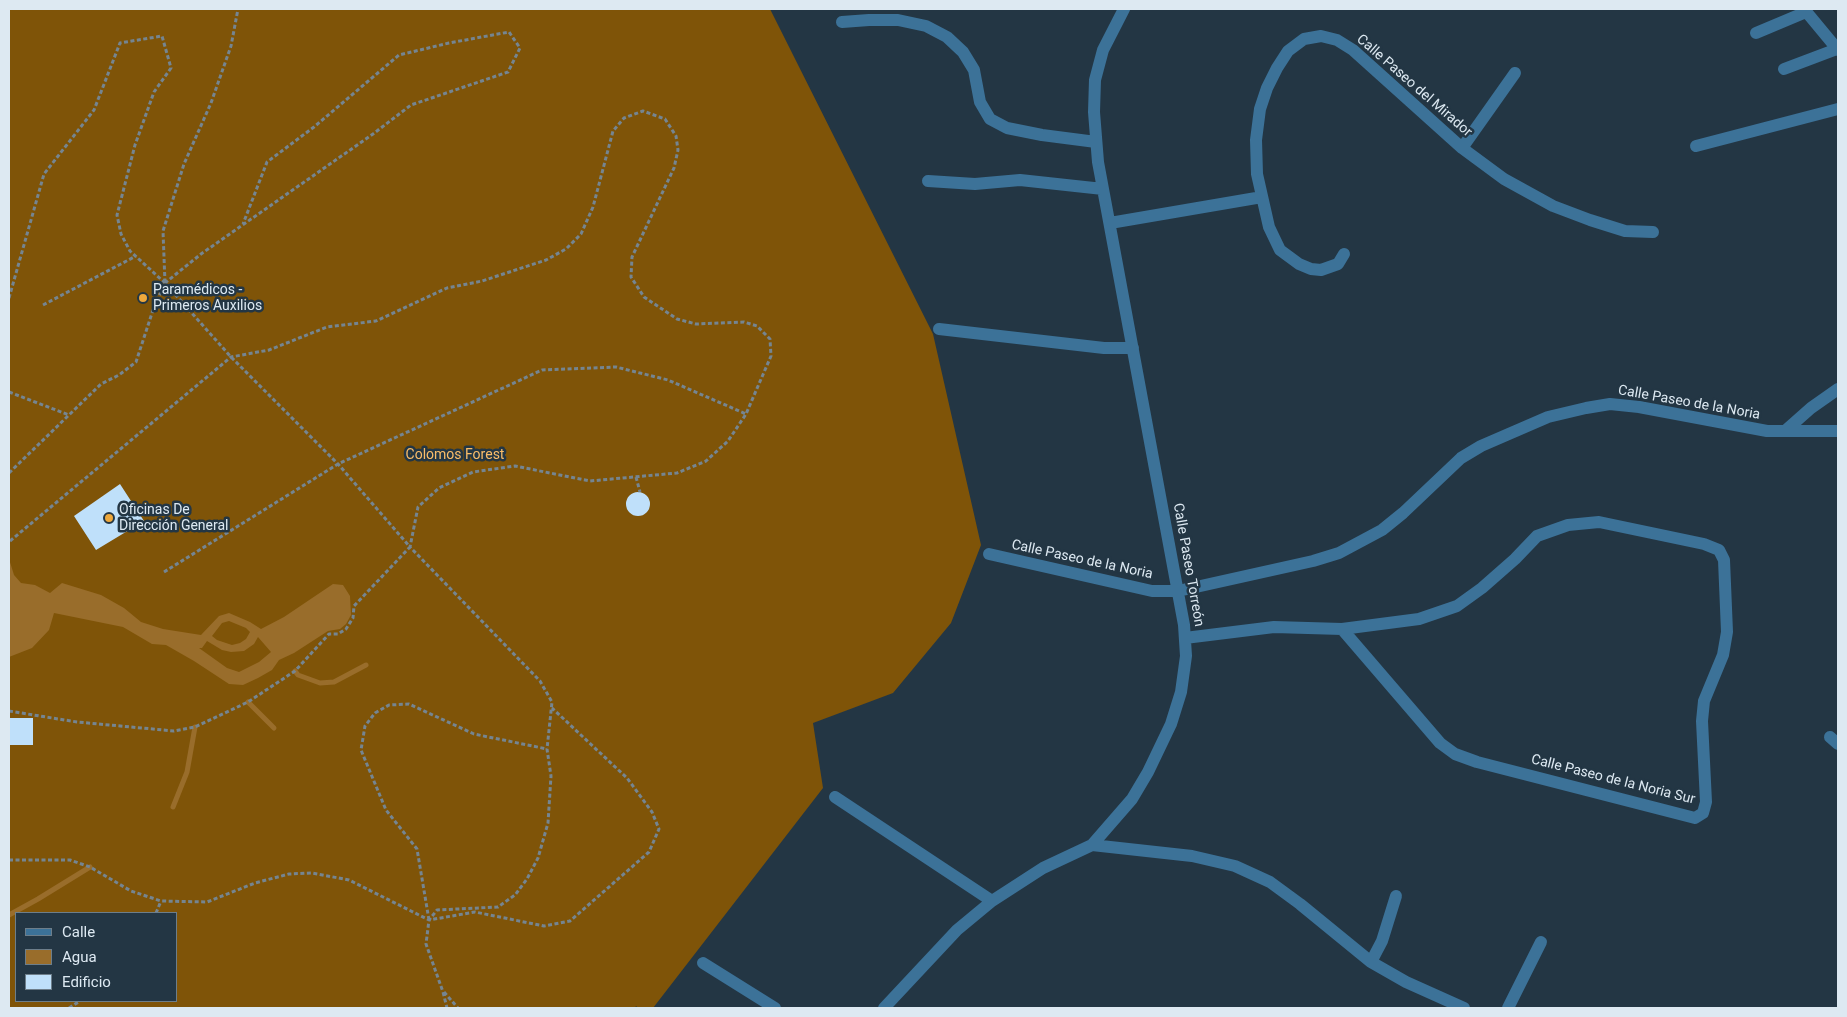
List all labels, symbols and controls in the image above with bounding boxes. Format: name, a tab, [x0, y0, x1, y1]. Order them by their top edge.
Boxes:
street label: Calle Paseo del Mirador	[1353, 31, 1475, 141]
place label: Paramédicos - Primeros Auxilios	[153, 282, 262, 314]
marker: Paramédicos - Primeros Auxilios	[137, 292, 149, 304]
street label: Calle Paseo de la Noria	[1617, 382, 1761, 424]
park label: Colomos Forest	[406, 447, 504, 463]
place label: Oficinas De Dirección General	[119, 502, 228, 534]
street label: Calle Paseo Torreón	[1169, 502, 1207, 628]
marker: Oficinas De Dirección General	[103, 512, 115, 524]
street label: Calle Paseo de la Noria	[1010, 537, 1154, 583]
street label: Calle Paseo de la Noria Sur	[1529, 752, 1697, 808]
legend	[15, 912, 178, 1002]
text: Calle	[62, 923, 95, 941]
text: Agua	[62, 948, 97, 966]
text: Edificio	[62, 973, 111, 991]

